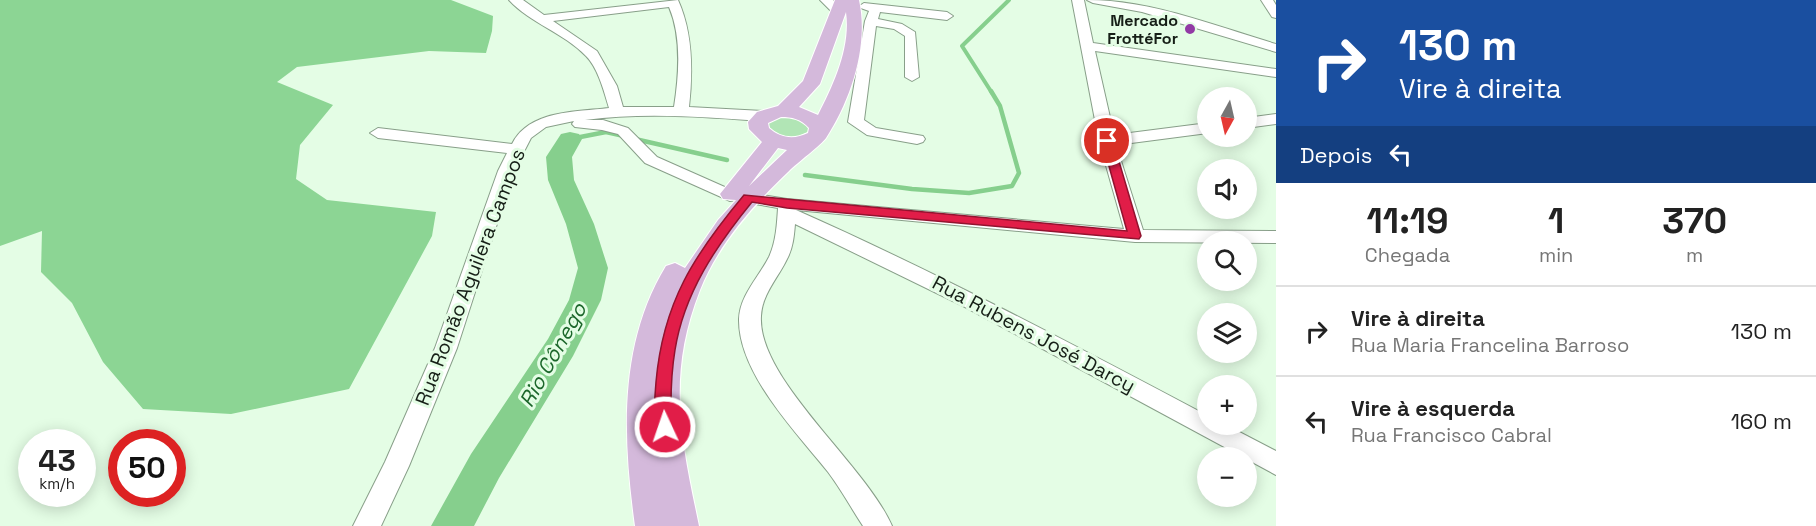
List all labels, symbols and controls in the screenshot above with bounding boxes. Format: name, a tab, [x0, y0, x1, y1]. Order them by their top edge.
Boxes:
place label: Mercado FrottéFor	[1107, 10, 1178, 49]
text: 130 m	[1399, 19, 1517, 72]
marker: Mercado FrottéFor	[1183, 22, 1197, 36]
icon: right	[1300, 24, 1378, 102]
text: Vire à direita	[1399, 71, 1562, 106]
north arrow	[1197, 87, 1257, 147]
map controls	[1197, 87, 1257, 507]
pin	[1081, 115, 1132, 166]
icon: arrive	[1090, 124, 1123, 157]
icon: left	[1384, 138, 1417, 171]
text: Depois	[1300, 141, 1372, 169]
street label: Rua Romão Aguilera Campos	[409, 145, 531, 409]
button: sound	[1197, 159, 1257, 219]
text: 11:19	[1367, 198, 1448, 244]
text: 1	[1548, 198, 1564, 244]
text: 370	[1662, 198, 1727, 244]
button: search	[1197, 231, 1257, 291]
text: Chegada	[1365, 242, 1450, 268]
text: min	[1539, 242, 1573, 268]
text: m	[1686, 242, 1703, 268]
street label: Rua Rubens José Darcy	[928, 269, 1140, 399]
water label: Rio Cônego	[513, 297, 593, 412]
button: layers	[1197, 303, 1257, 363]
text: Vire à direita	[1351, 304, 1485, 332]
icon: right	[1300, 315, 1333, 348]
text: 130 m	[1731, 317, 1792, 345]
text: Rua Maria Francelina Barroso	[1351, 332, 1629, 358]
button: +	[1197, 375, 1257, 435]
text: Vire à esquerda	[1351, 394, 1515, 422]
position arrow	[633, 395, 697, 459]
icon: left	[1300, 405, 1333, 438]
text: 160 m	[1731, 407, 1792, 435]
text: Rua Francisco Cabral	[1351, 422, 1552, 448]
speed limit sign: 50	[108, 429, 186, 507]
text: 43	[38, 441, 76, 480]
button: −	[1197, 447, 1257, 507]
text: km/h	[39, 474, 75, 493]

